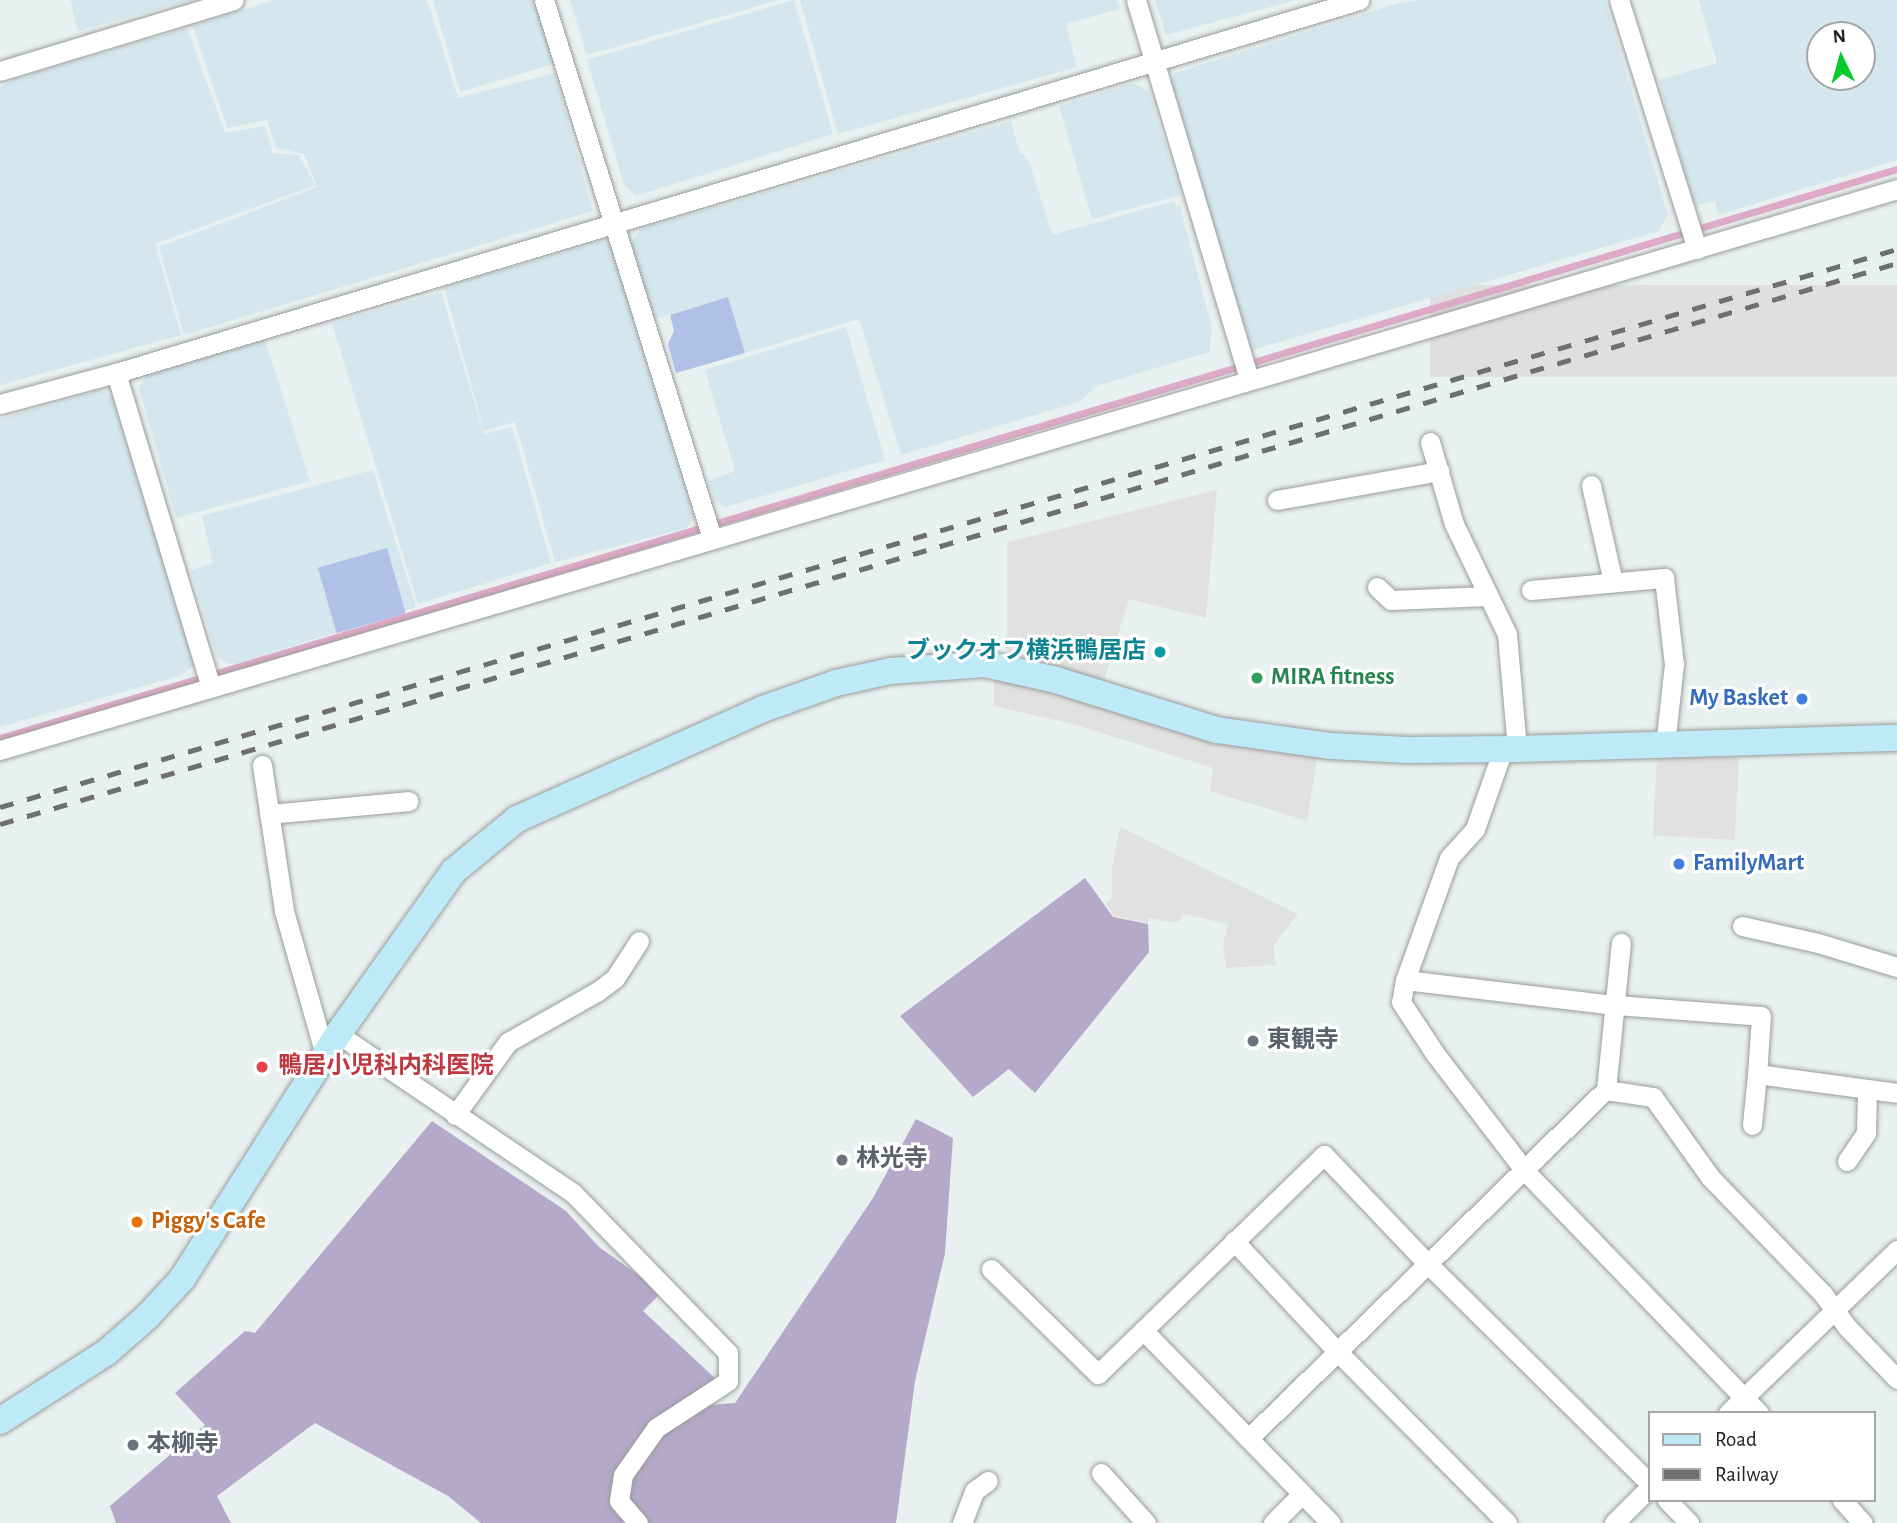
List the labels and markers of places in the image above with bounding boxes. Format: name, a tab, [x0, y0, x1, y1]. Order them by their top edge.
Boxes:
place label: ブックオフ横浜鴨居店	[906, 638, 1146, 666]
marker: ブックオフ横浜鴨居店	[1152, 644, 1168, 660]
place label: MIRA fitness	[1271, 664, 1394, 692]
marker: MIRA fitness	[1249, 670, 1265, 686]
place label: My Basket	[1689, 685, 1788, 713]
marker: My Basket	[1794, 691, 1810, 707]
place label: FamilyMart	[1693, 850, 1804, 878]
marker: FamilyMart	[1671, 856, 1687, 872]
place label: 東観寺	[1267, 1027, 1339, 1055]
marker: 東観寺	[1245, 1033, 1261, 1049]
place label: 鴨居小児科内科医院	[278, 1053, 494, 1081]
marker: 鴨居小児科内科医院	[252, 1057, 272, 1077]
place label: 林光寺	[856, 1146, 928, 1174]
marker: 林光寺	[834, 1152, 850, 1168]
place label: Piggy's Cafe	[151, 1208, 266, 1236]
marker: Piggy's Cafe	[129, 1214, 145, 1230]
place label: 本柳寺	[147, 1431, 219, 1459]
marker: 本柳寺	[125, 1437, 141, 1453]

